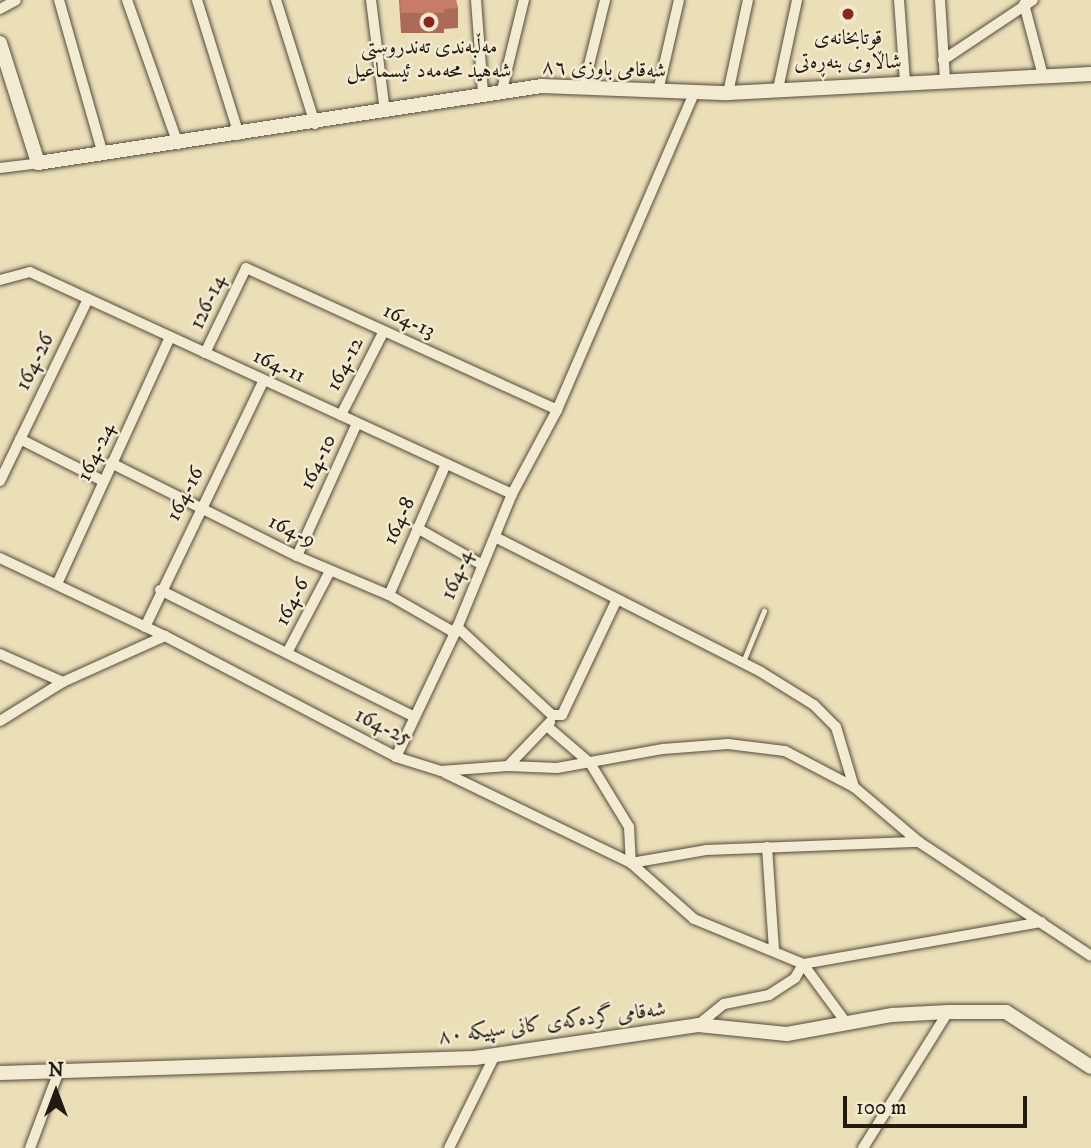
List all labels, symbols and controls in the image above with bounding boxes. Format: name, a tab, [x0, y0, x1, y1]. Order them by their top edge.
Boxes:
marker: قوتابخانەی شاڵاوی بنەڕەتی	[840, 6, 856, 22]
marker: مەڵبەندی تەندروستی شەهید محەمەد ئیسماعیل	[419, 12, 439, 32]
place label: قوتابخانەی شاڵاوی بنەڕەتی	[794, 25, 902, 75]
place label: مەڵبەندی تەندروستی شەهید محەمەد ئیسماعیل	[347, 34, 511, 84]
street label: شەقامی باوزی ٨٦	[542, 54, 666, 84]
street label: 126-14	[184, 271, 232, 333]
street label: 164-13	[379, 298, 439, 344]
street label: 164-26	[10, 329, 60, 395]
street label: 164-12	[321, 333, 369, 395]
street label: 164-11	[249, 343, 309, 389]
street label: 164-24	[72, 419, 120, 485]
street label: 164-10	[294, 430, 342, 494]
street label: 164-16	[161, 463, 209, 525]
street label: 164-8	[377, 493, 421, 549]
street label: 164-9	[264, 509, 320, 553]
street label: 164-4	[436, 547, 478, 603]
street label: 164-6	[269, 574, 315, 630]
street label: 164-25	[351, 703, 415, 751]
street label: شەقامی گردەکەی کانی سپیکە ٨٠	[437, 997, 667, 1049]
north arrow	[21, 1057, 91, 1127]
text: N	[48, 1059, 64, 1082]
scale bar	[846, 1082, 1030, 1126]
text: 100 m	[856, 1095, 907, 1121]

